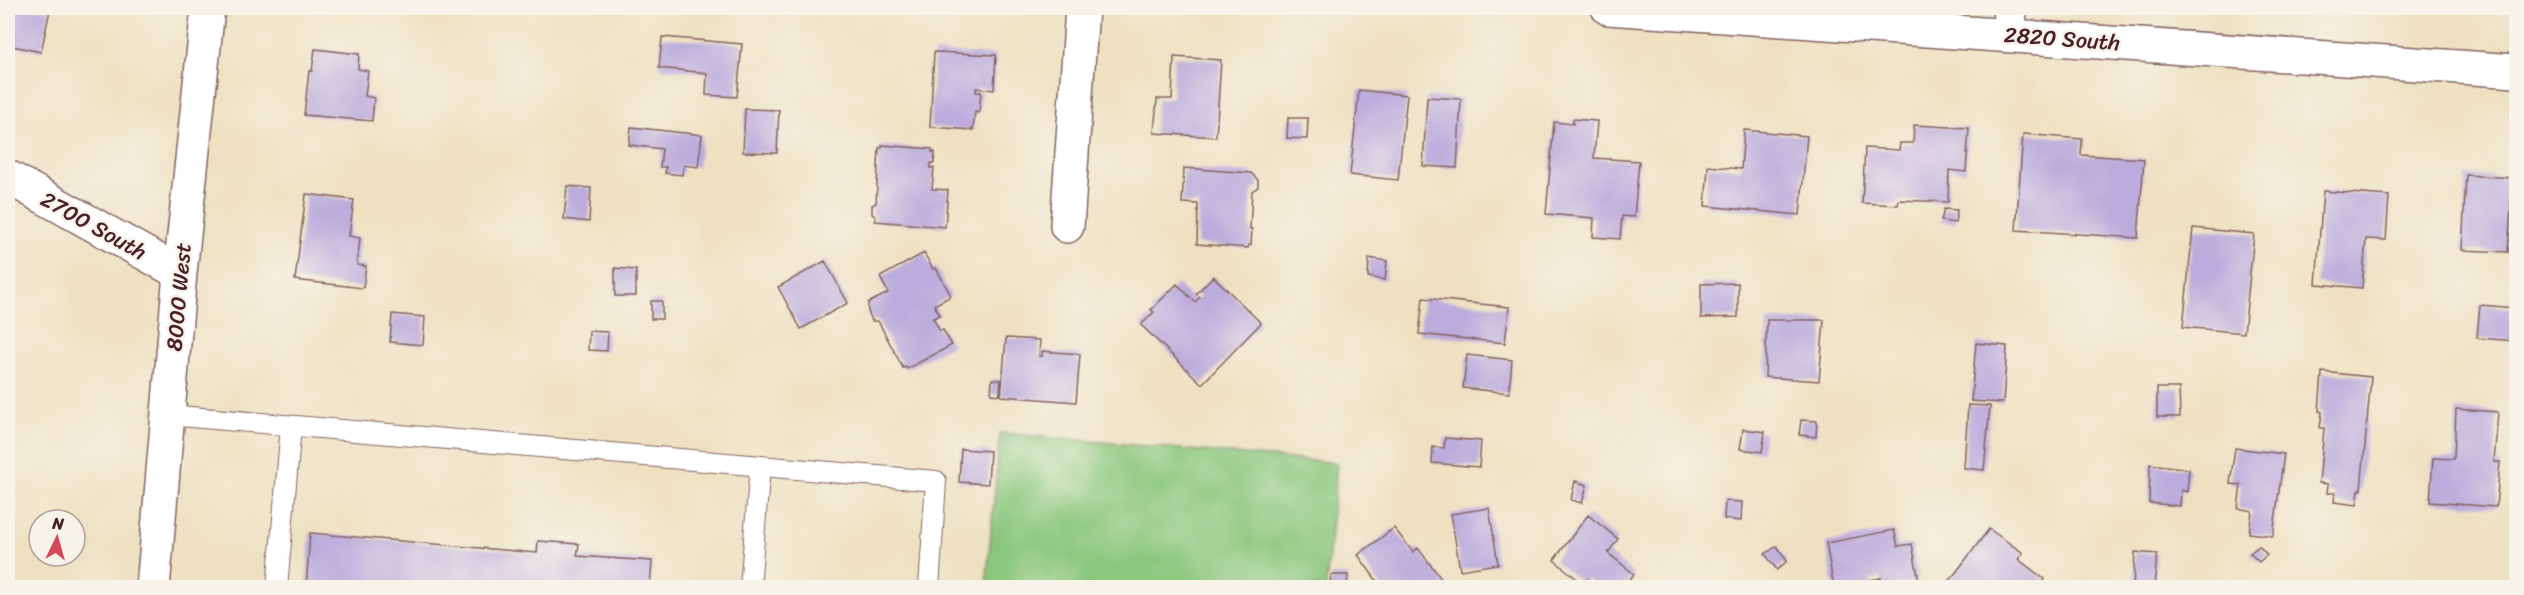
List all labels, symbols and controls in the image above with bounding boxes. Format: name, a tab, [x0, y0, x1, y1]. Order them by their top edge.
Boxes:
street label: 2820 South	[2003, 15, 2121, 62]
street label: 2700 South	[33, 180, 154, 271]
street label: 8000 West	[154, 241, 203, 353]
north arrow	[27, 508, 87, 568]
text: N	[50, 509, 66, 539]

